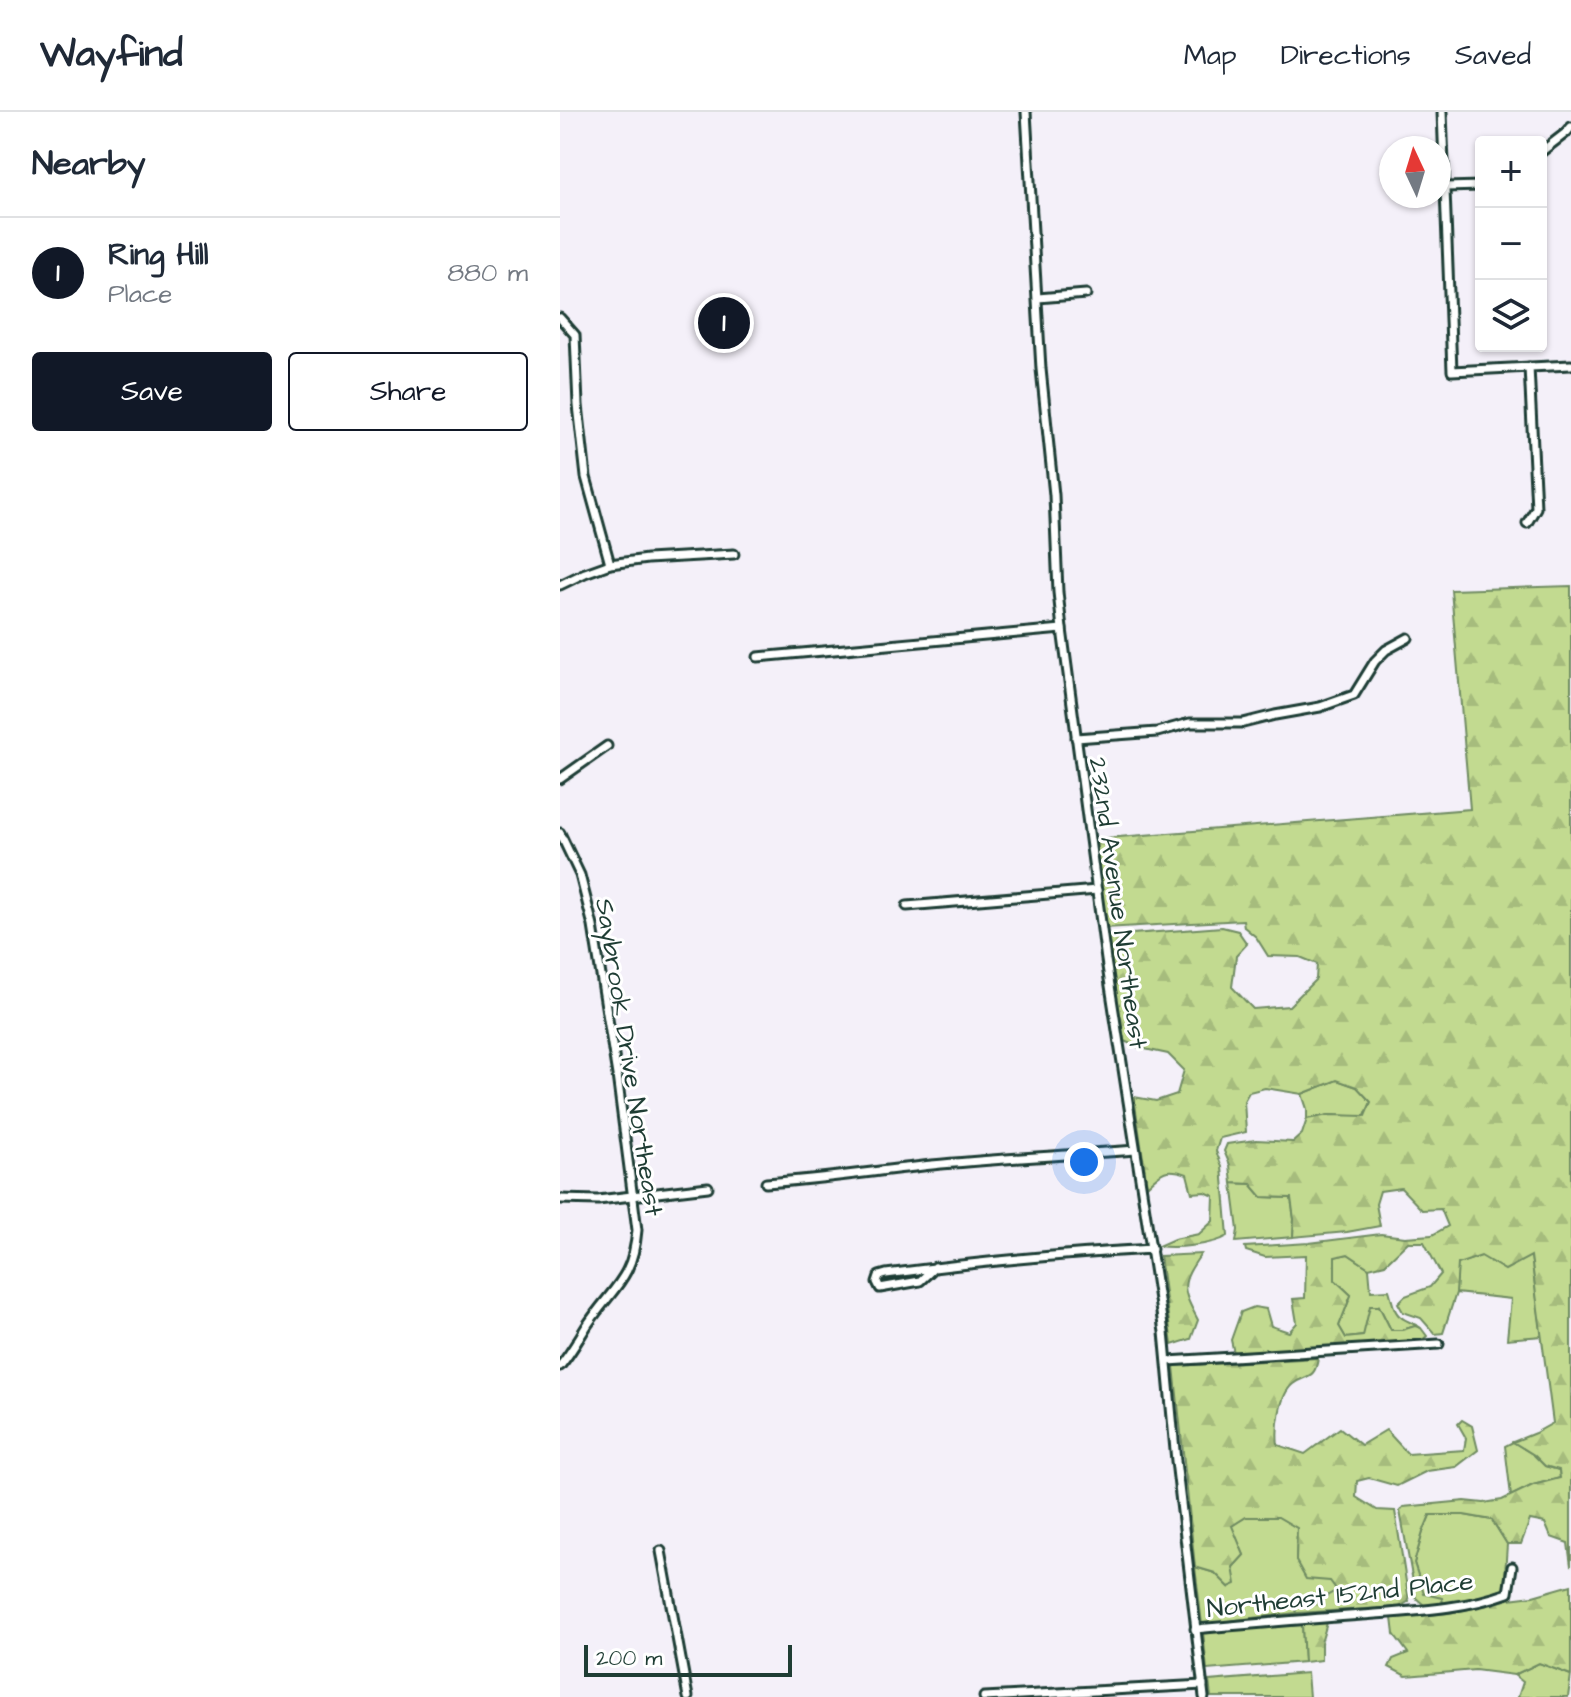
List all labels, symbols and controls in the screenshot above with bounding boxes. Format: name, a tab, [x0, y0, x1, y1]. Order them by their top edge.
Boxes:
text: Wayfind	[40, 29, 183, 81]
text: Map	[1184, 36, 1237, 75]
text: Directions	[1281, 36, 1411, 75]
text: Saved	[1455, 36, 1531, 75]
north arrow	[1379, 136, 1451, 208]
map controls	[1475, 136, 1547, 352]
button: +	[1475, 136, 1547, 208]
text: Nearby	[32, 140, 146, 188]
button: −	[1475, 208, 1547, 280]
text: Ring Hill	[108, 234, 209, 276]
text: 1	[56, 255, 60, 291]
text: 880 m	[447, 255, 528, 291]
text: Place	[108, 276, 172, 312]
button: layers	[1475, 280, 1547, 352]
pin: 1	[698, 293, 750, 353]
button: Save	[32, 352, 272, 431]
button: Share	[288, 352, 528, 431]
street label: 232nd Avenue Northeast	[1080, 755, 1156, 1052]
street label: Saybrook Drive Northeast	[584, 896, 672, 1219]
your location	[1064, 1142, 1104, 1182]
street label: Northeast 152nd Place	[1205, 1563, 1475, 1627]
scale bar	[584, 1641, 792, 1677]
text: 200 m	[596, 1643, 662, 1674]

